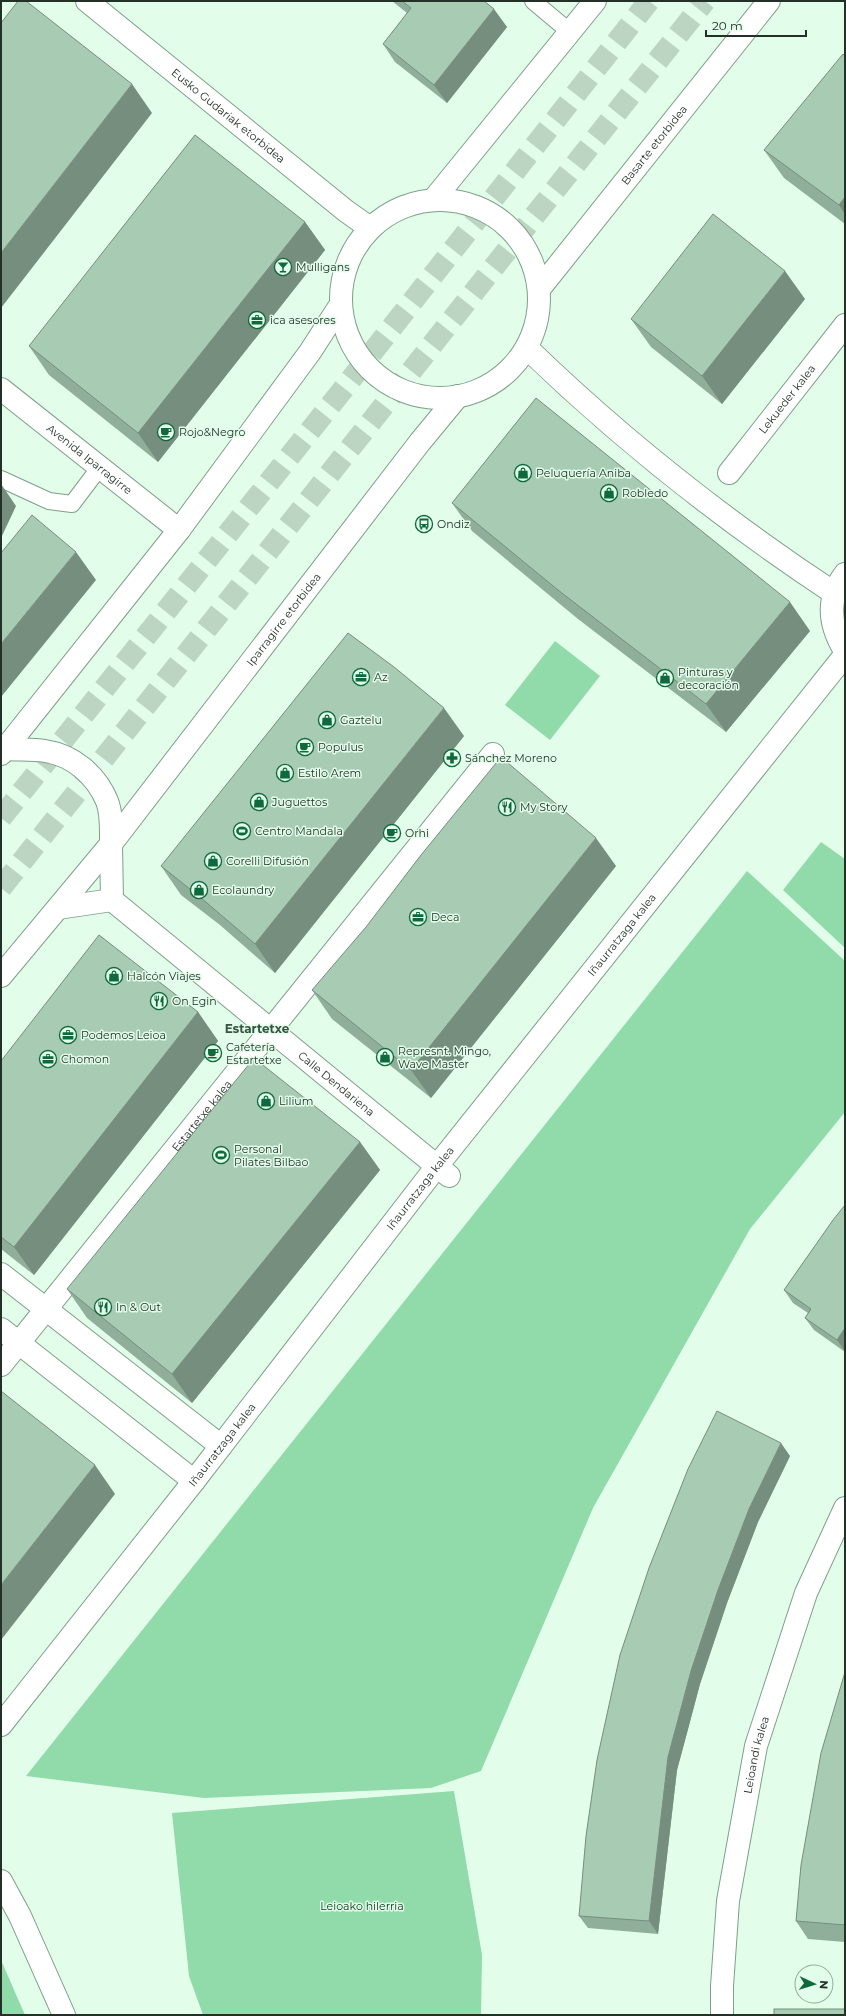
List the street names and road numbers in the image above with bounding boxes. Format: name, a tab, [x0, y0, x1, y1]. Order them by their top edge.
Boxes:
street label: Eusko Gudariak etorbidea	[169, 65, 288, 166]
street label: Basarte etorbidea	[618, 102, 690, 188]
street label: Lekueder kalea	[756, 362, 818, 436]
street label: Avenida Iparragirre	[44, 421, 135, 498]
street label: Iparragirre etorbidea	[243, 570, 324, 669]
street label: Iñaurratzaga kalea	[584, 890, 659, 979]
street label: Calle Dendariena	[295, 1048, 377, 1119]
street label: Estartetxe kalea	[169, 1077, 235, 1154]
street label: Iñaurratzaga kalea	[383, 1144, 457, 1233]
street label: Iñaurratzaga kalea	[185, 1400, 259, 1489]
street label: Leioandi kalea	[741, 1715, 772, 1795]

